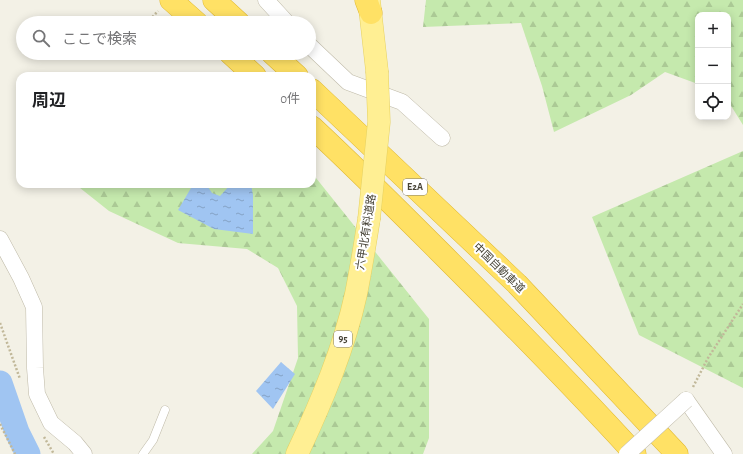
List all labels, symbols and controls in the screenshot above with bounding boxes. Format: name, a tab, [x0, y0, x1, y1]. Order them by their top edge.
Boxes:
map controls	[695, 12, 731, 120]
button: +	[695, 12, 731, 48]
search box	[16, 16, 316, 60]
icon: search	[30, 27, 52, 49]
text: ここで検索	[62, 32, 137, 47]
button: −	[695, 48, 731, 84]
button: locate	[695, 84, 731, 120]
text: 周辺	[32, 92, 66, 109]
text: 0件	[280, 93, 300, 106]
road number: E2A	[403, 179, 427, 195]
street label: 六甲北有料道路	[354, 193, 377, 271]
street label: 中国自動車道	[471, 240, 527, 295]
road number: 95	[334, 331, 352, 347]

